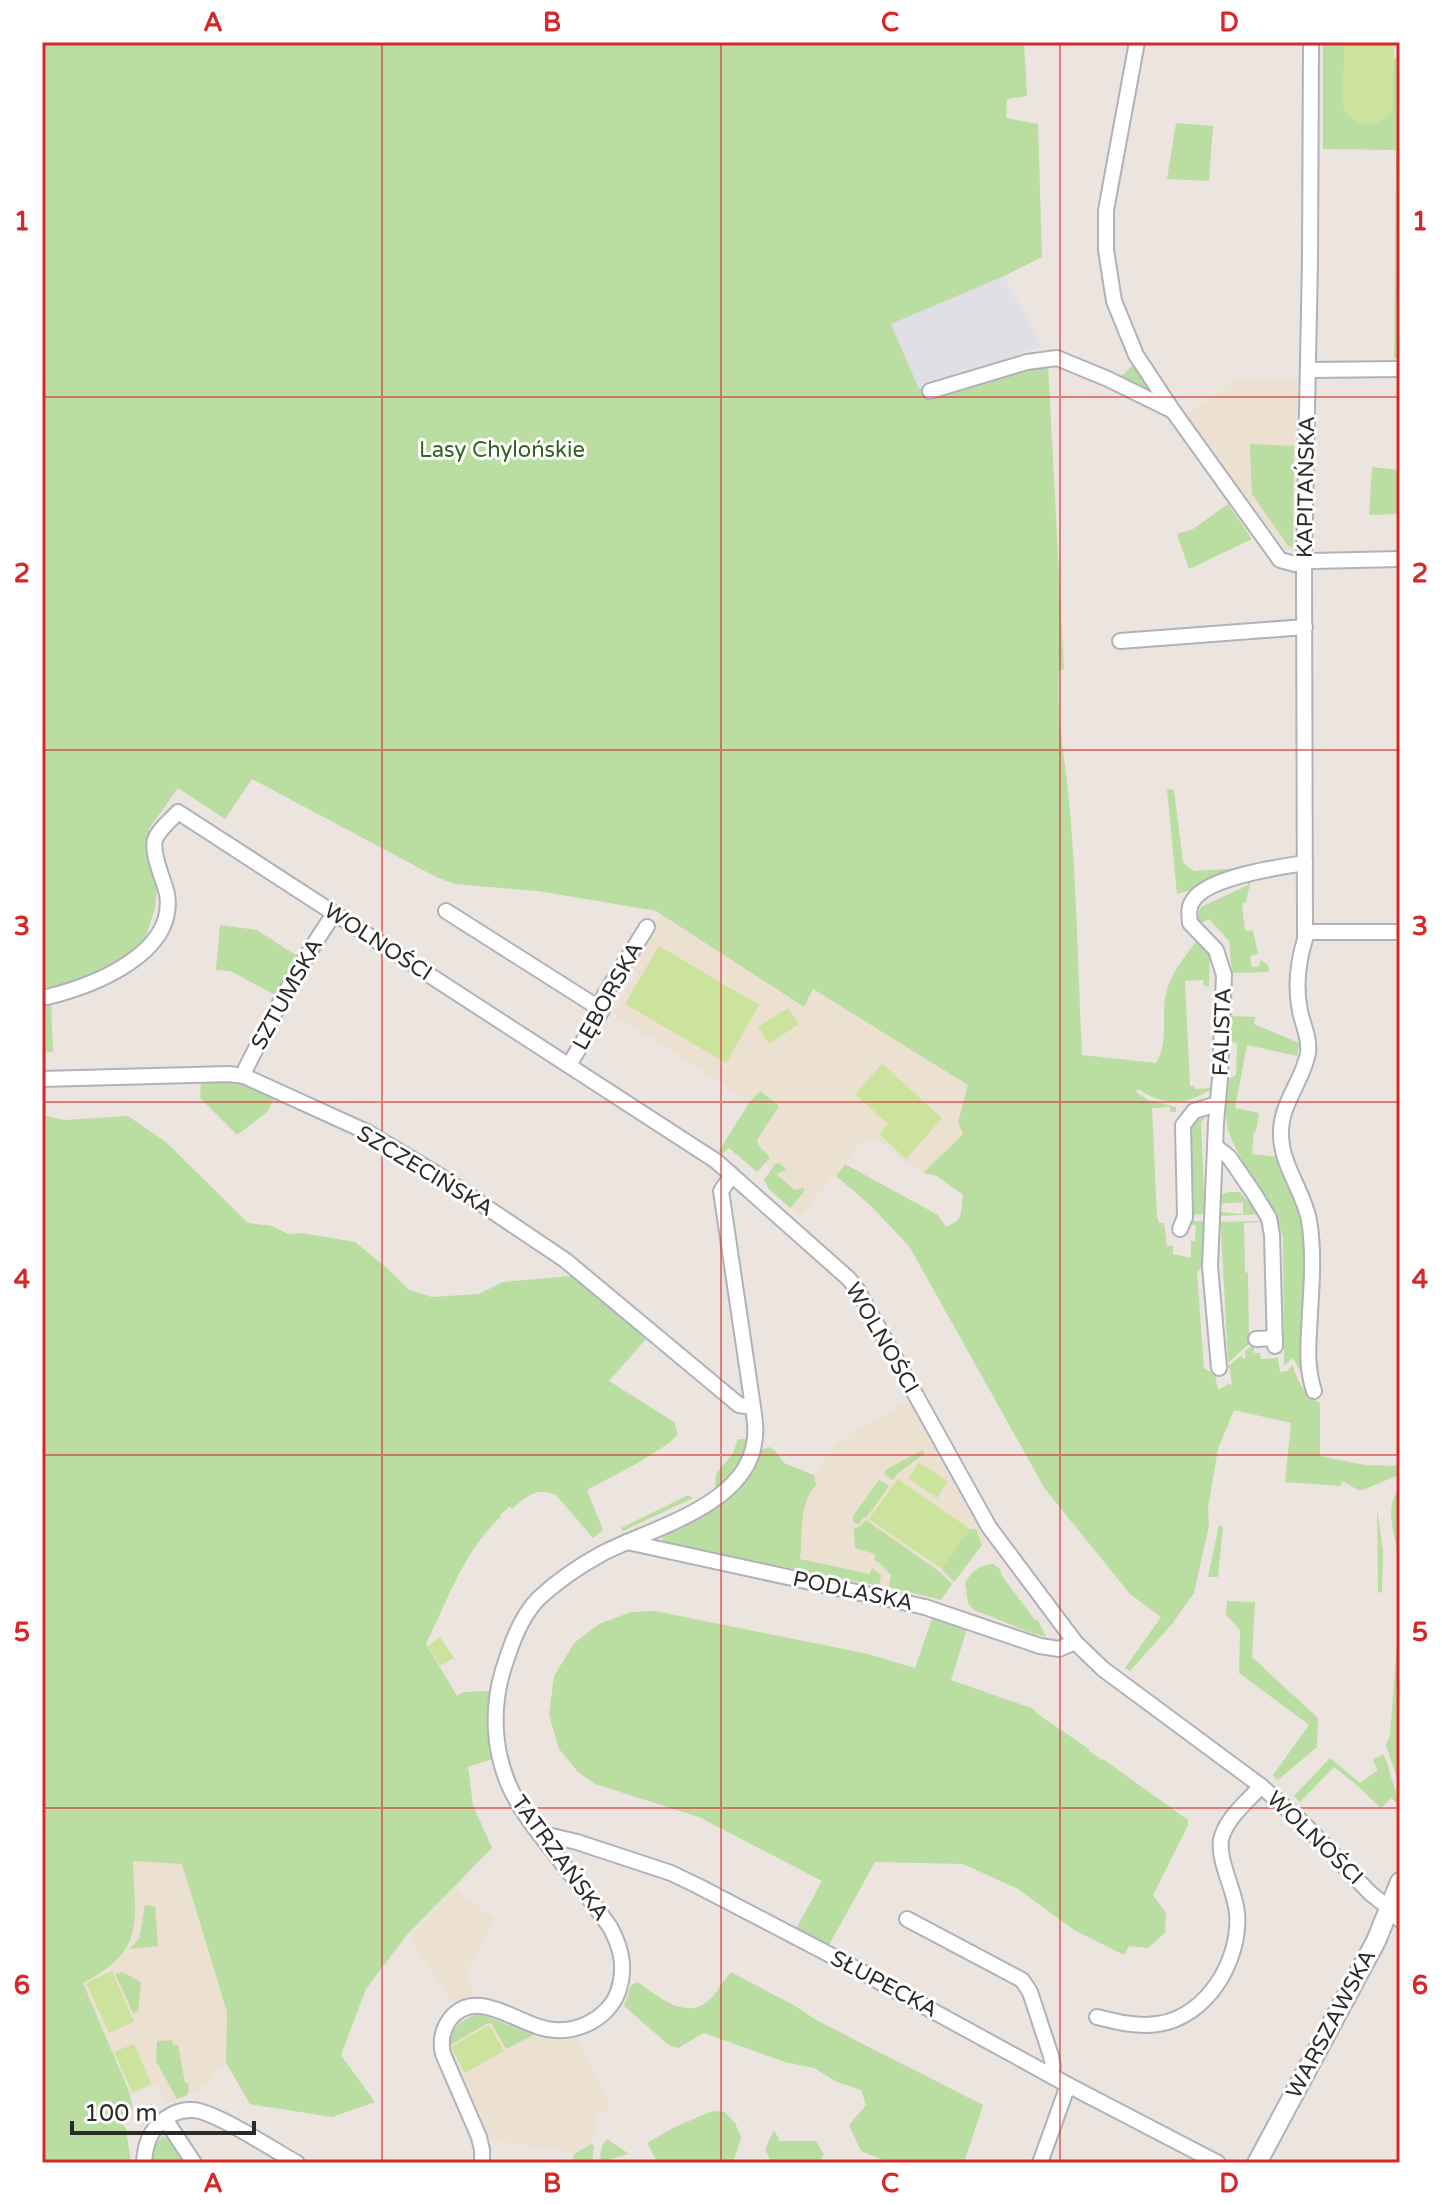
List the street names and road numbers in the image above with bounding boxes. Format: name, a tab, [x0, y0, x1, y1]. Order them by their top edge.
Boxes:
street label: KAPITAŃSKA	[1291, 416, 1320, 558]
street label: WOLNOŚCI	[319, 897, 437, 987]
street label: SZTUMSKA	[246, 934, 328, 1054]
street label: LĘBORSKA	[568, 937, 648, 1055]
street label: FALISTA	[1207, 987, 1237, 1077]
street label: SZCZECIŃSKA	[352, 1119, 498, 1222]
street label: WOLNOŚCI	[840, 1278, 925, 1398]
street label: PODLASKA	[791, 1566, 915, 1616]
street label: WOLNOŚCI	[1262, 1785, 1369, 1890]
street label: TATRZAŃSKA	[506, 1790, 615, 1926]
street label: SŁUPECKA	[826, 1945, 942, 2023]
street label: WARSZAWSKA	[1281, 1945, 1381, 2103]

